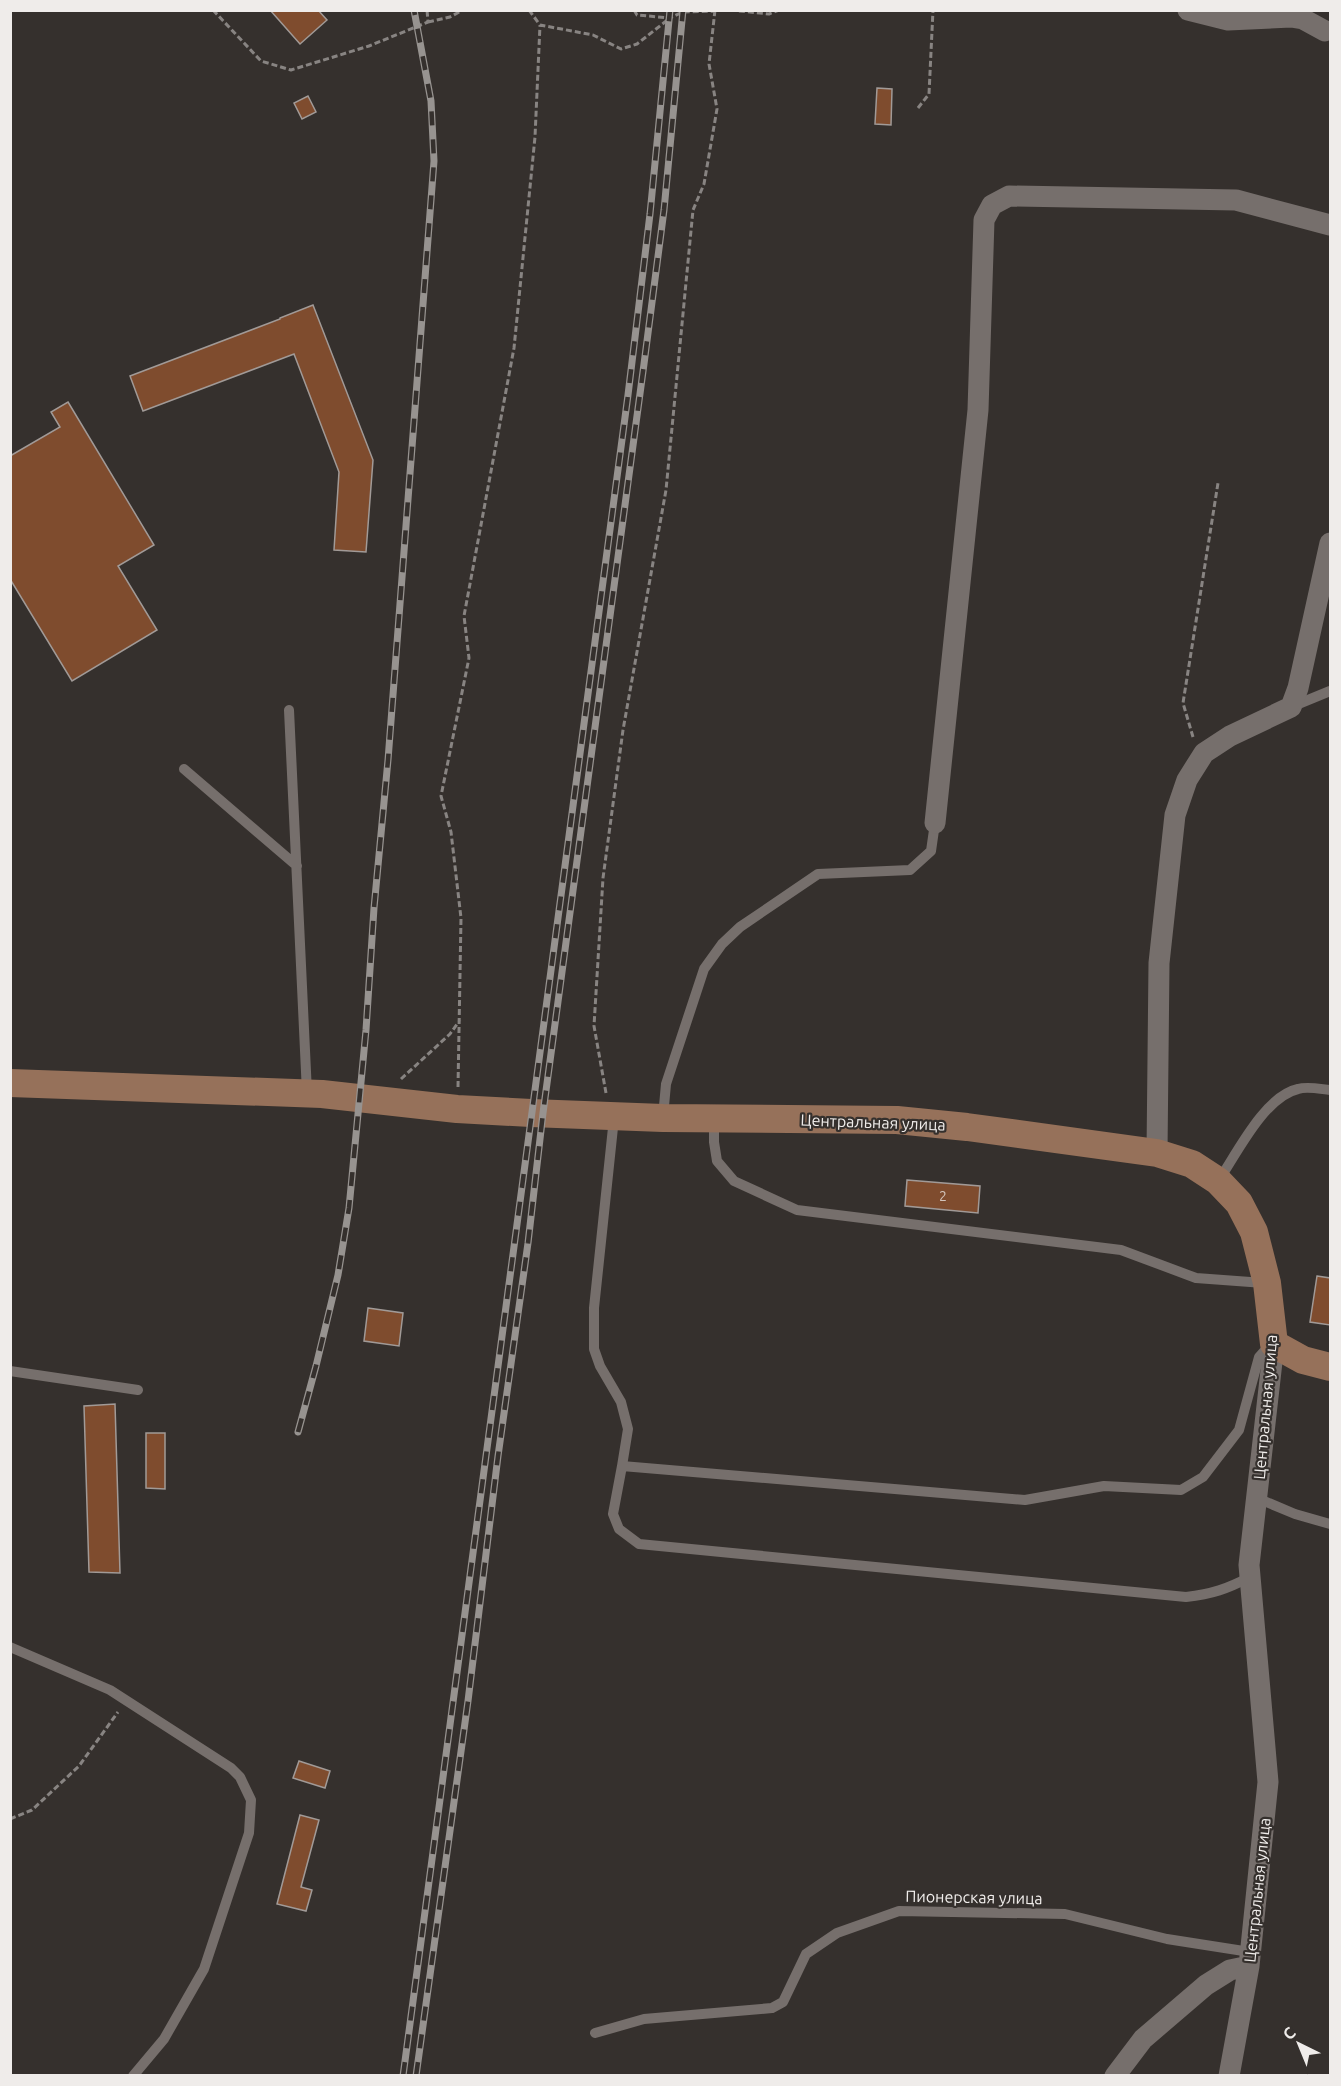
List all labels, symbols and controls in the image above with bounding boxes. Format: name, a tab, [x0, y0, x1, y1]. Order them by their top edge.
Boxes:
street label: Центральная улица	[800, 1110, 946, 1134]
house number: 2	[939, 1188, 947, 1204]
street label: Центральная улица	[1250, 1334, 1280, 1480]
street label: Центральная улица	[1240, 1817, 1274, 1963]
street label: Пионерская улица	[905, 1887, 1043, 1907]
north arrow	[1269, 2014, 1329, 2074]
text: С	[1279, 2023, 1299, 2043]

